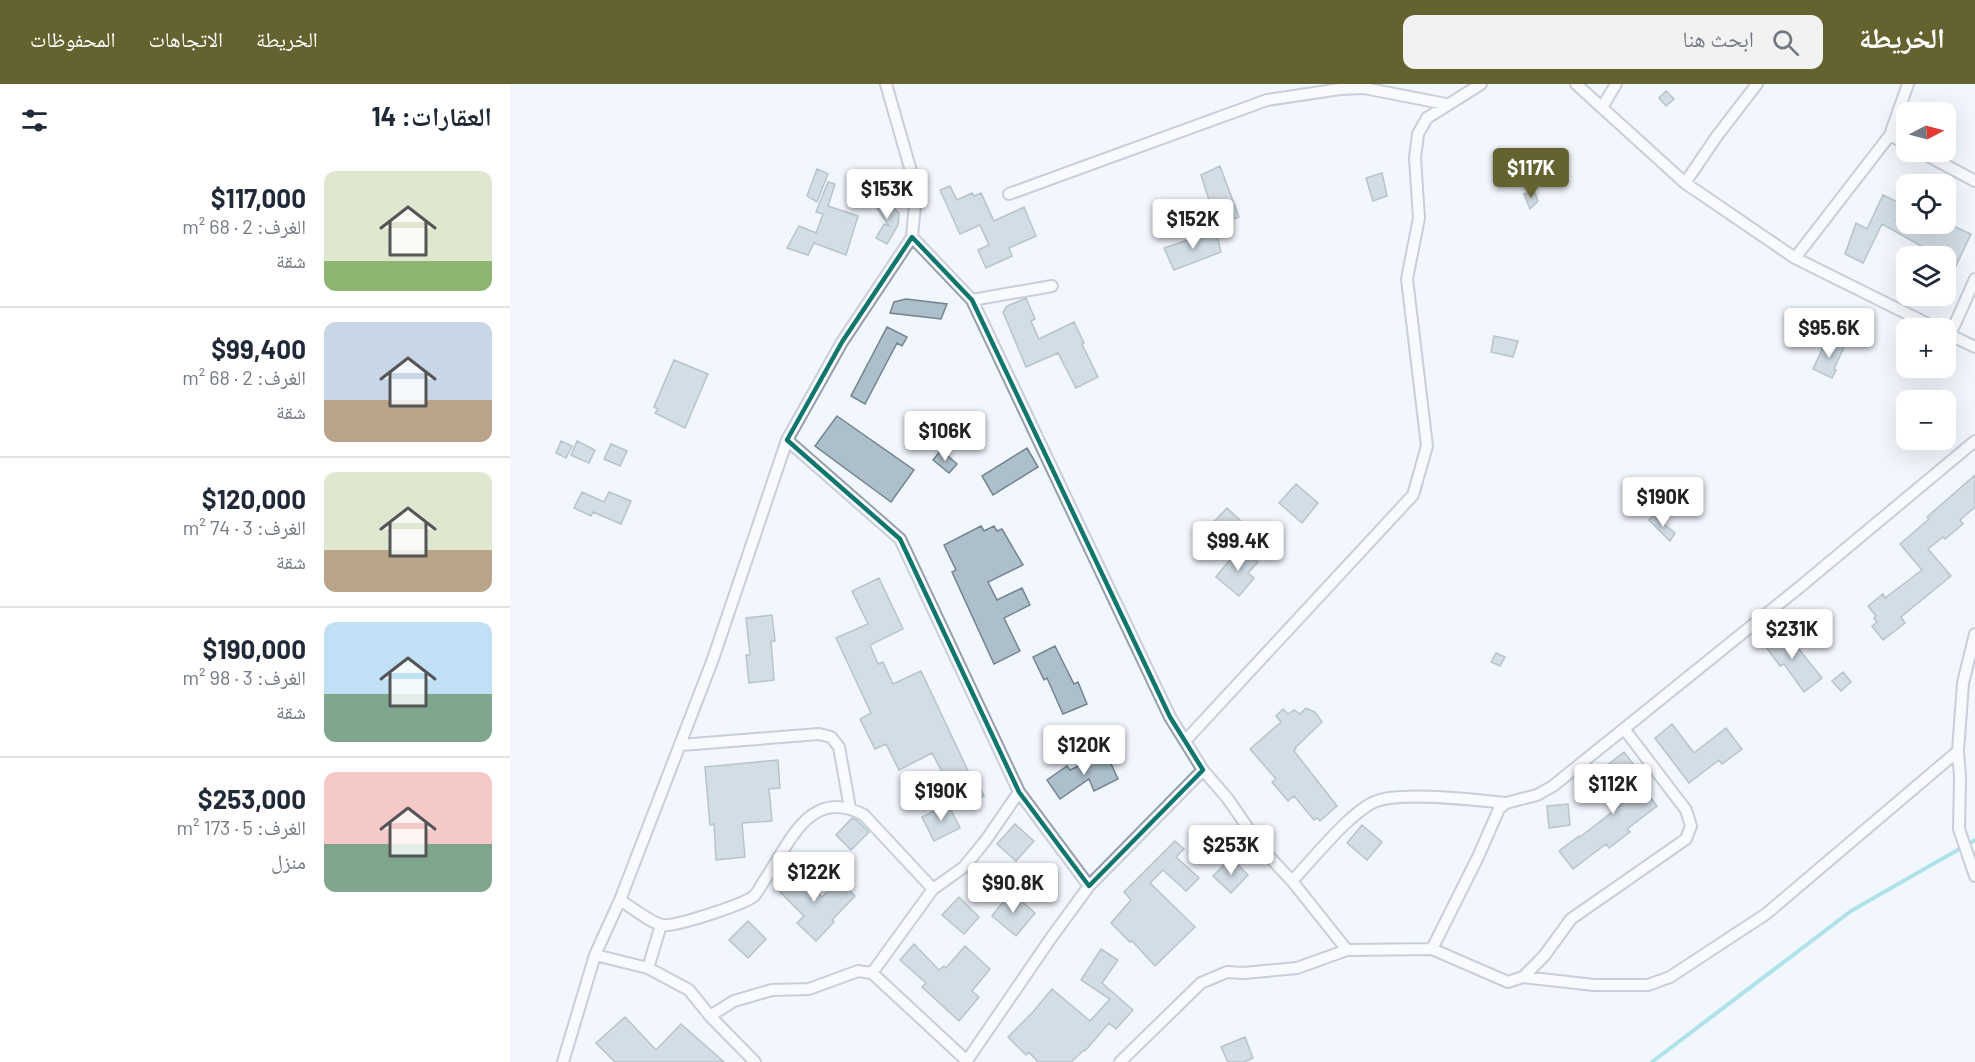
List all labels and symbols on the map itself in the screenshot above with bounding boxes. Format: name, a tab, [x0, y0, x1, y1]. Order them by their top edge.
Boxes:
north arrow	[1896, 102, 1956, 162]
pin: $117K	[1489, 148, 1573, 199]
pin: $153K	[845, 169, 929, 220]
pin: $152K	[1151, 199, 1235, 250]
pin: $95.6K	[1780, 308, 1878, 359]
pin: $106K	[903, 411, 987, 462]
pin: $190K	[1621, 477, 1705, 528]
pin: $99.4K	[1189, 521, 1287, 572]
pin: $231K	[1750, 609, 1834, 660]
pin: $120K	[1042, 725, 1126, 776]
pin: $112K	[1571, 764, 1655, 815]
pin: $190K	[899, 771, 983, 822]
pin: $253K	[1189, 825, 1273, 876]
pin: $122K	[772, 852, 856, 903]
pin: $90.8K	[964, 863, 1062, 914]

